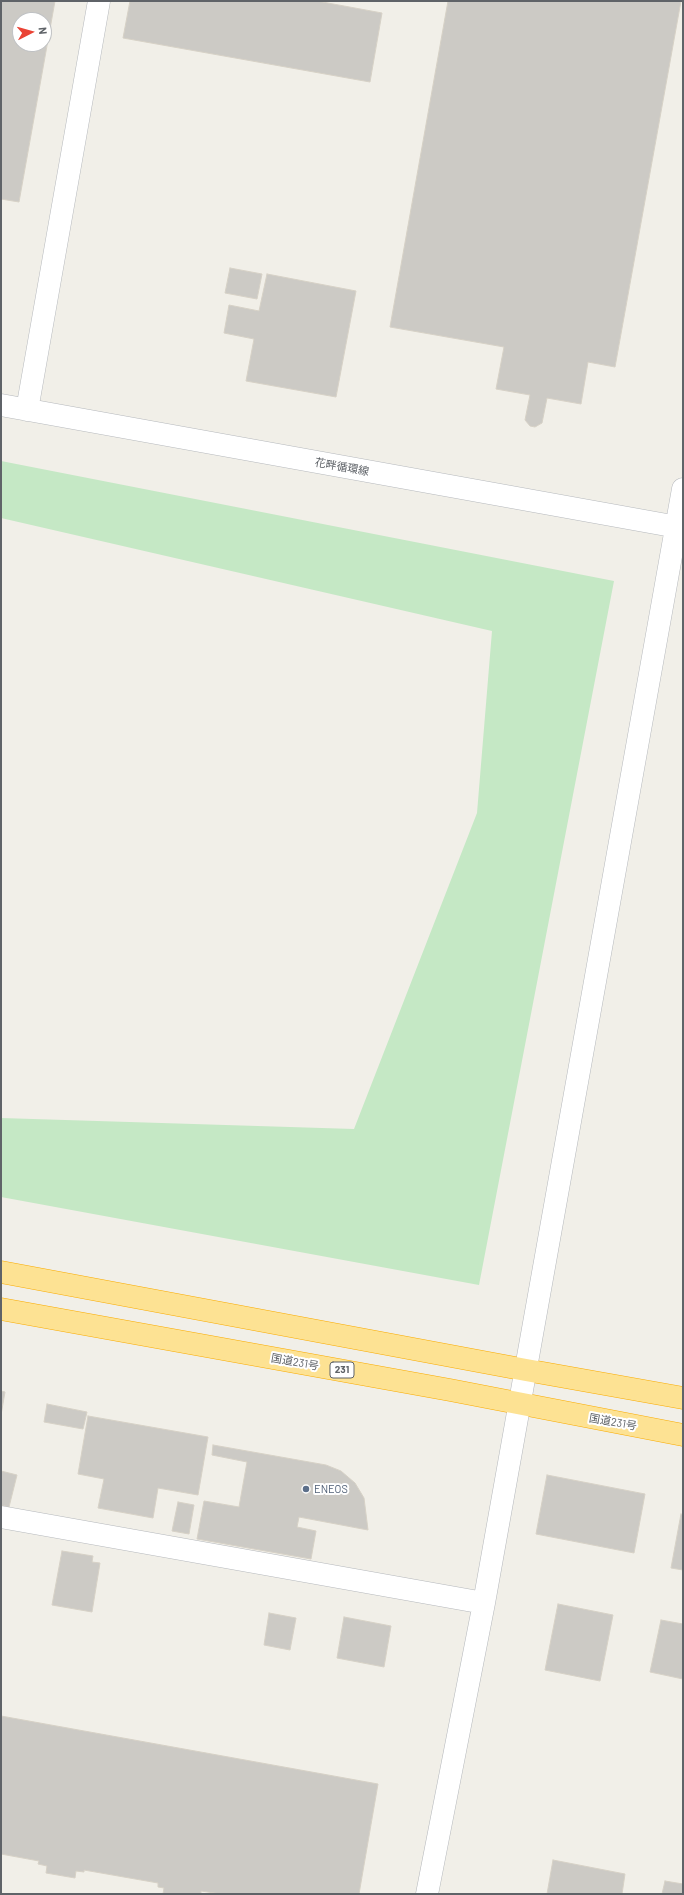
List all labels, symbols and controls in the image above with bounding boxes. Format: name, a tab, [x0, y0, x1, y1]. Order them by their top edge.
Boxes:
north arrow	[12, 12, 52, 52]
text: N	[37, 26, 50, 35]
street label: 花畔循環線	[314, 456, 370, 478]
street label: 国道231号	[270, 1351, 320, 1373]
road number: 231	[330, 1362, 354, 1378]
street label: 国道231号	[588, 1411, 638, 1433]
place label: ENEOS	[314, 1482, 348, 1496]
marker: ENEOS	[301, 1484, 311, 1494]

